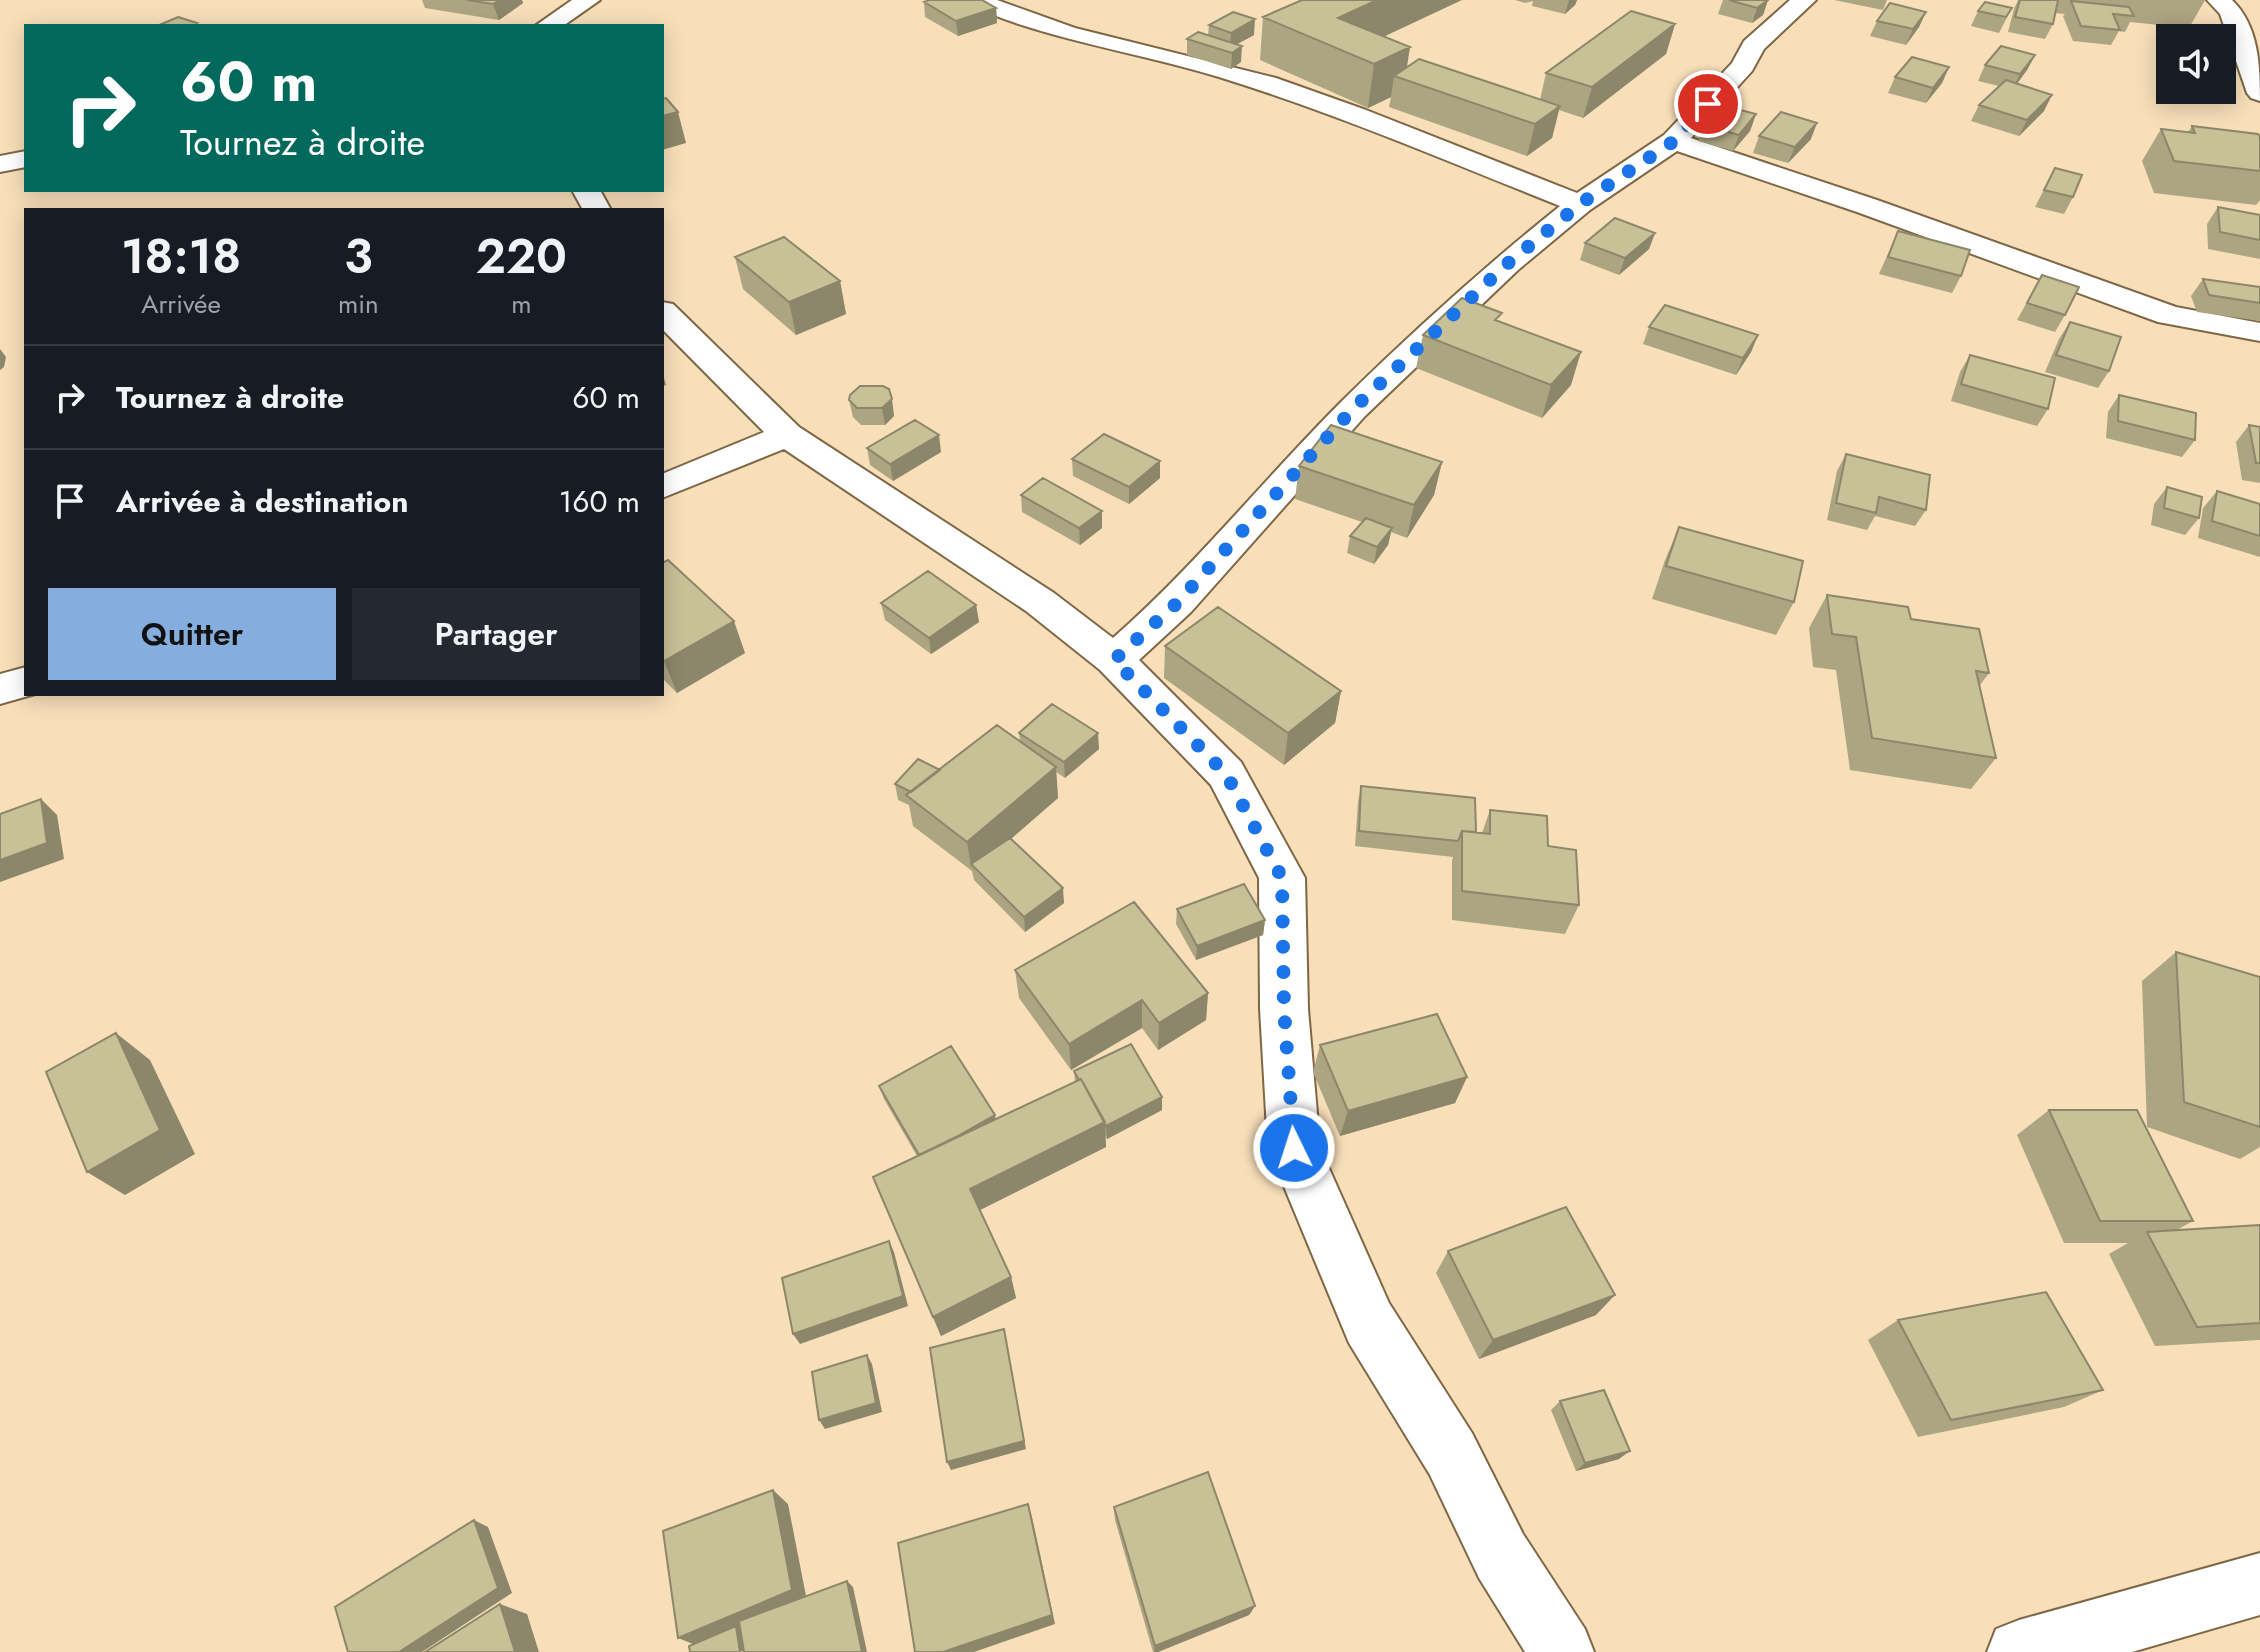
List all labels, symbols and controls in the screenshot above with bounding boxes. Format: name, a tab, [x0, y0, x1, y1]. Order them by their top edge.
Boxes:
map controls	[2156, 24, 2236, 104]
button: sound	[2156, 24, 2236, 104]
text: 60 m	[180, 41, 317, 122]
icon: right	[48, 56, 152, 160]
pin	[1674, 70, 1742, 138]
icon: arrive	[1686, 82, 1730, 126]
text: Tournez à droite	[180, 116, 425, 168]
text: 18:18	[121, 222, 241, 291]
text: 3	[344, 222, 373, 291]
text: 220	[476, 222, 567, 291]
text: Arrivée	[141, 285, 221, 323]
text: min	[338, 285, 379, 323]
text: m	[511, 285, 531, 323]
icon: right	[48, 375, 92, 419]
text: Tournez à droite	[116, 376, 344, 419]
text: 60 m	[572, 376, 640, 419]
icon: arrive	[48, 479, 92, 523]
text: Arrivée à destination	[116, 480, 408, 523]
text: 160 m	[559, 480, 640, 523]
button: Quitter	[48, 588, 336, 680]
button: Partager	[352, 588, 640, 680]
position arrow	[1252, 1106, 1336, 1190]

